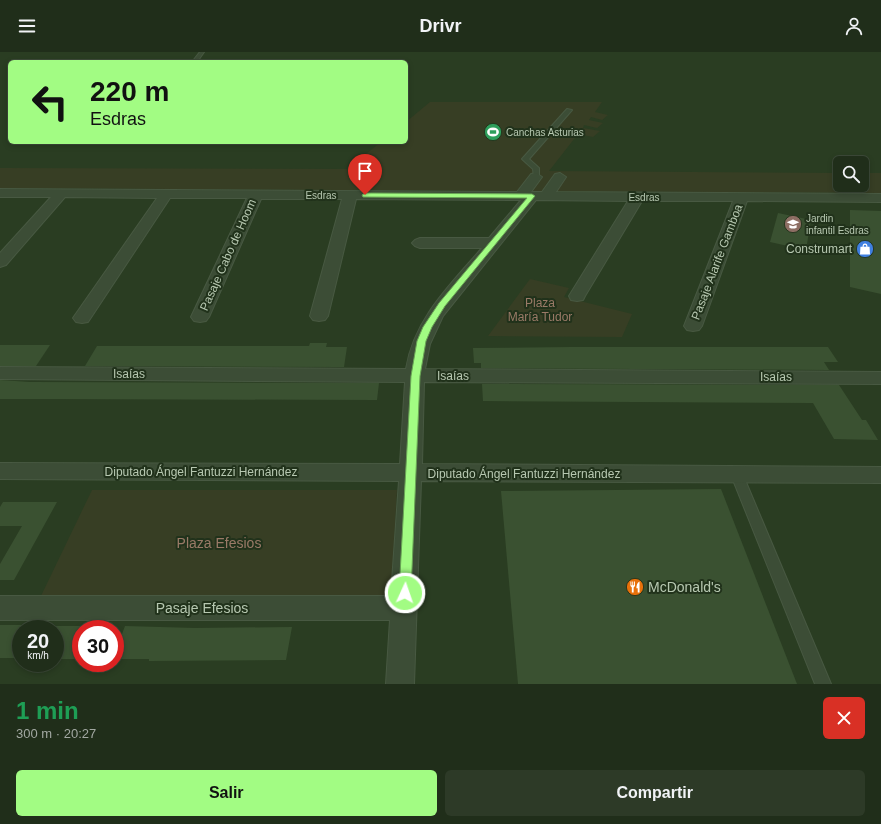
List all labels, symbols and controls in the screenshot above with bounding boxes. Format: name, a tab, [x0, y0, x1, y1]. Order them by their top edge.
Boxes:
icon: menu	[16, 15, 38, 37]
icon: person	[843, 15, 865, 37]
text: Drivr	[419, 16, 462, 36]
icon: left	[24, 76, 76, 128]
text: 220 m	[90, 76, 169, 107]
text: Esdras	[90, 109, 146, 129]
sports icon: Canchas Asturias	[483, 122, 503, 142]
place label: Canchas Asturias	[506, 127, 584, 138]
pin	[348, 154, 382, 195]
map controls	[833, 156, 869, 192]
button: search	[833, 156, 869, 192]
icon: arrive	[354, 160, 376, 182]
street label: Esdras	[305, 190, 337, 201]
street label: Esdras	[628, 192, 660, 203]
street label: Pasaje Cabo de Hoom	[197, 197, 259, 313]
street label: Pasaje Alarife Gamboa	[688, 202, 746, 322]
place label: Jardin infantil Esdras	[806, 213, 869, 236]
school or university icon: Jardin infantil Esdras	[783, 214, 803, 234]
shop icon: Construmart	[855, 239, 875, 259]
place label: Construmart	[786, 242, 853, 256]
park label: Plaza María Tudor	[508, 296, 572, 324]
street label: Isaías	[113, 367, 145, 381]
street label: Isaías	[437, 369, 469, 383]
street label: Isaías	[760, 370, 792, 384]
street label: Diputado Ángel Fantuzzi Hernández	[105, 464, 297, 479]
street label: Diputado Ángel Fantuzzi Hernández	[428, 466, 620, 481]
park label: Plaza Efesios	[177, 535, 261, 551]
position arrow	[384, 572, 426, 614]
restaurant icon: McDonald's	[625, 577, 645, 597]
place label: McDonald's	[648, 579, 721, 595]
street label: Pasaje Efesios	[156, 600, 248, 616]
speed limit sign: 30	[72, 620, 124, 672]
text: 20	[27, 630, 49, 652]
text: km/h	[27, 650, 49, 661]
text: 1 min	[16, 697, 79, 724]
button: close	[823, 697, 865, 739]
text: 300 m · 20:27	[16, 726, 96, 741]
button: Salir	[16, 770, 437, 816]
button: Compartir	[445, 770, 865, 816]

